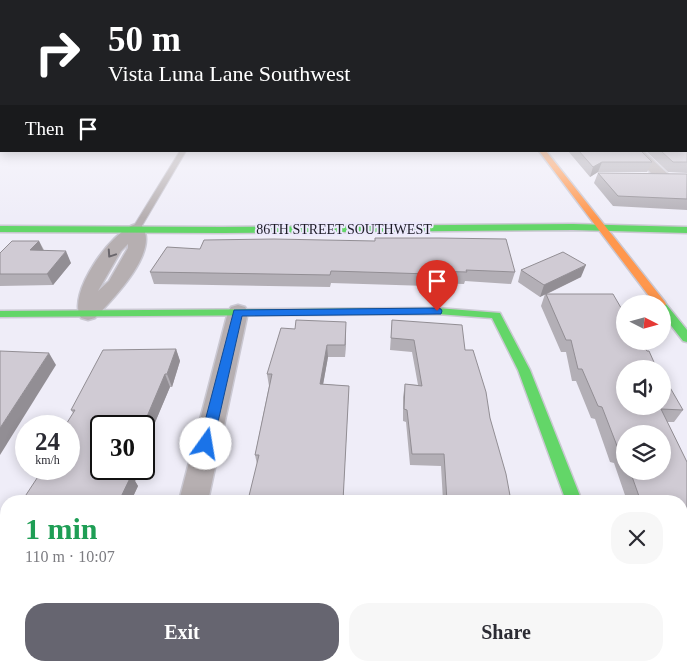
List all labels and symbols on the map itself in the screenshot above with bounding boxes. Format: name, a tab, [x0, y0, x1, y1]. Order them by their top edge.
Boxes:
street label: 86TH STREET SOUTHWEST	[256, 222, 432, 237]
one-way arrow	[108, 248, 117, 258]
pin	[416, 260, 458, 311]
north arrow	[616, 295, 671, 350]
speed limit sign: 30	[90, 415, 155, 480]
position arrow	[179, 417, 231, 469]

